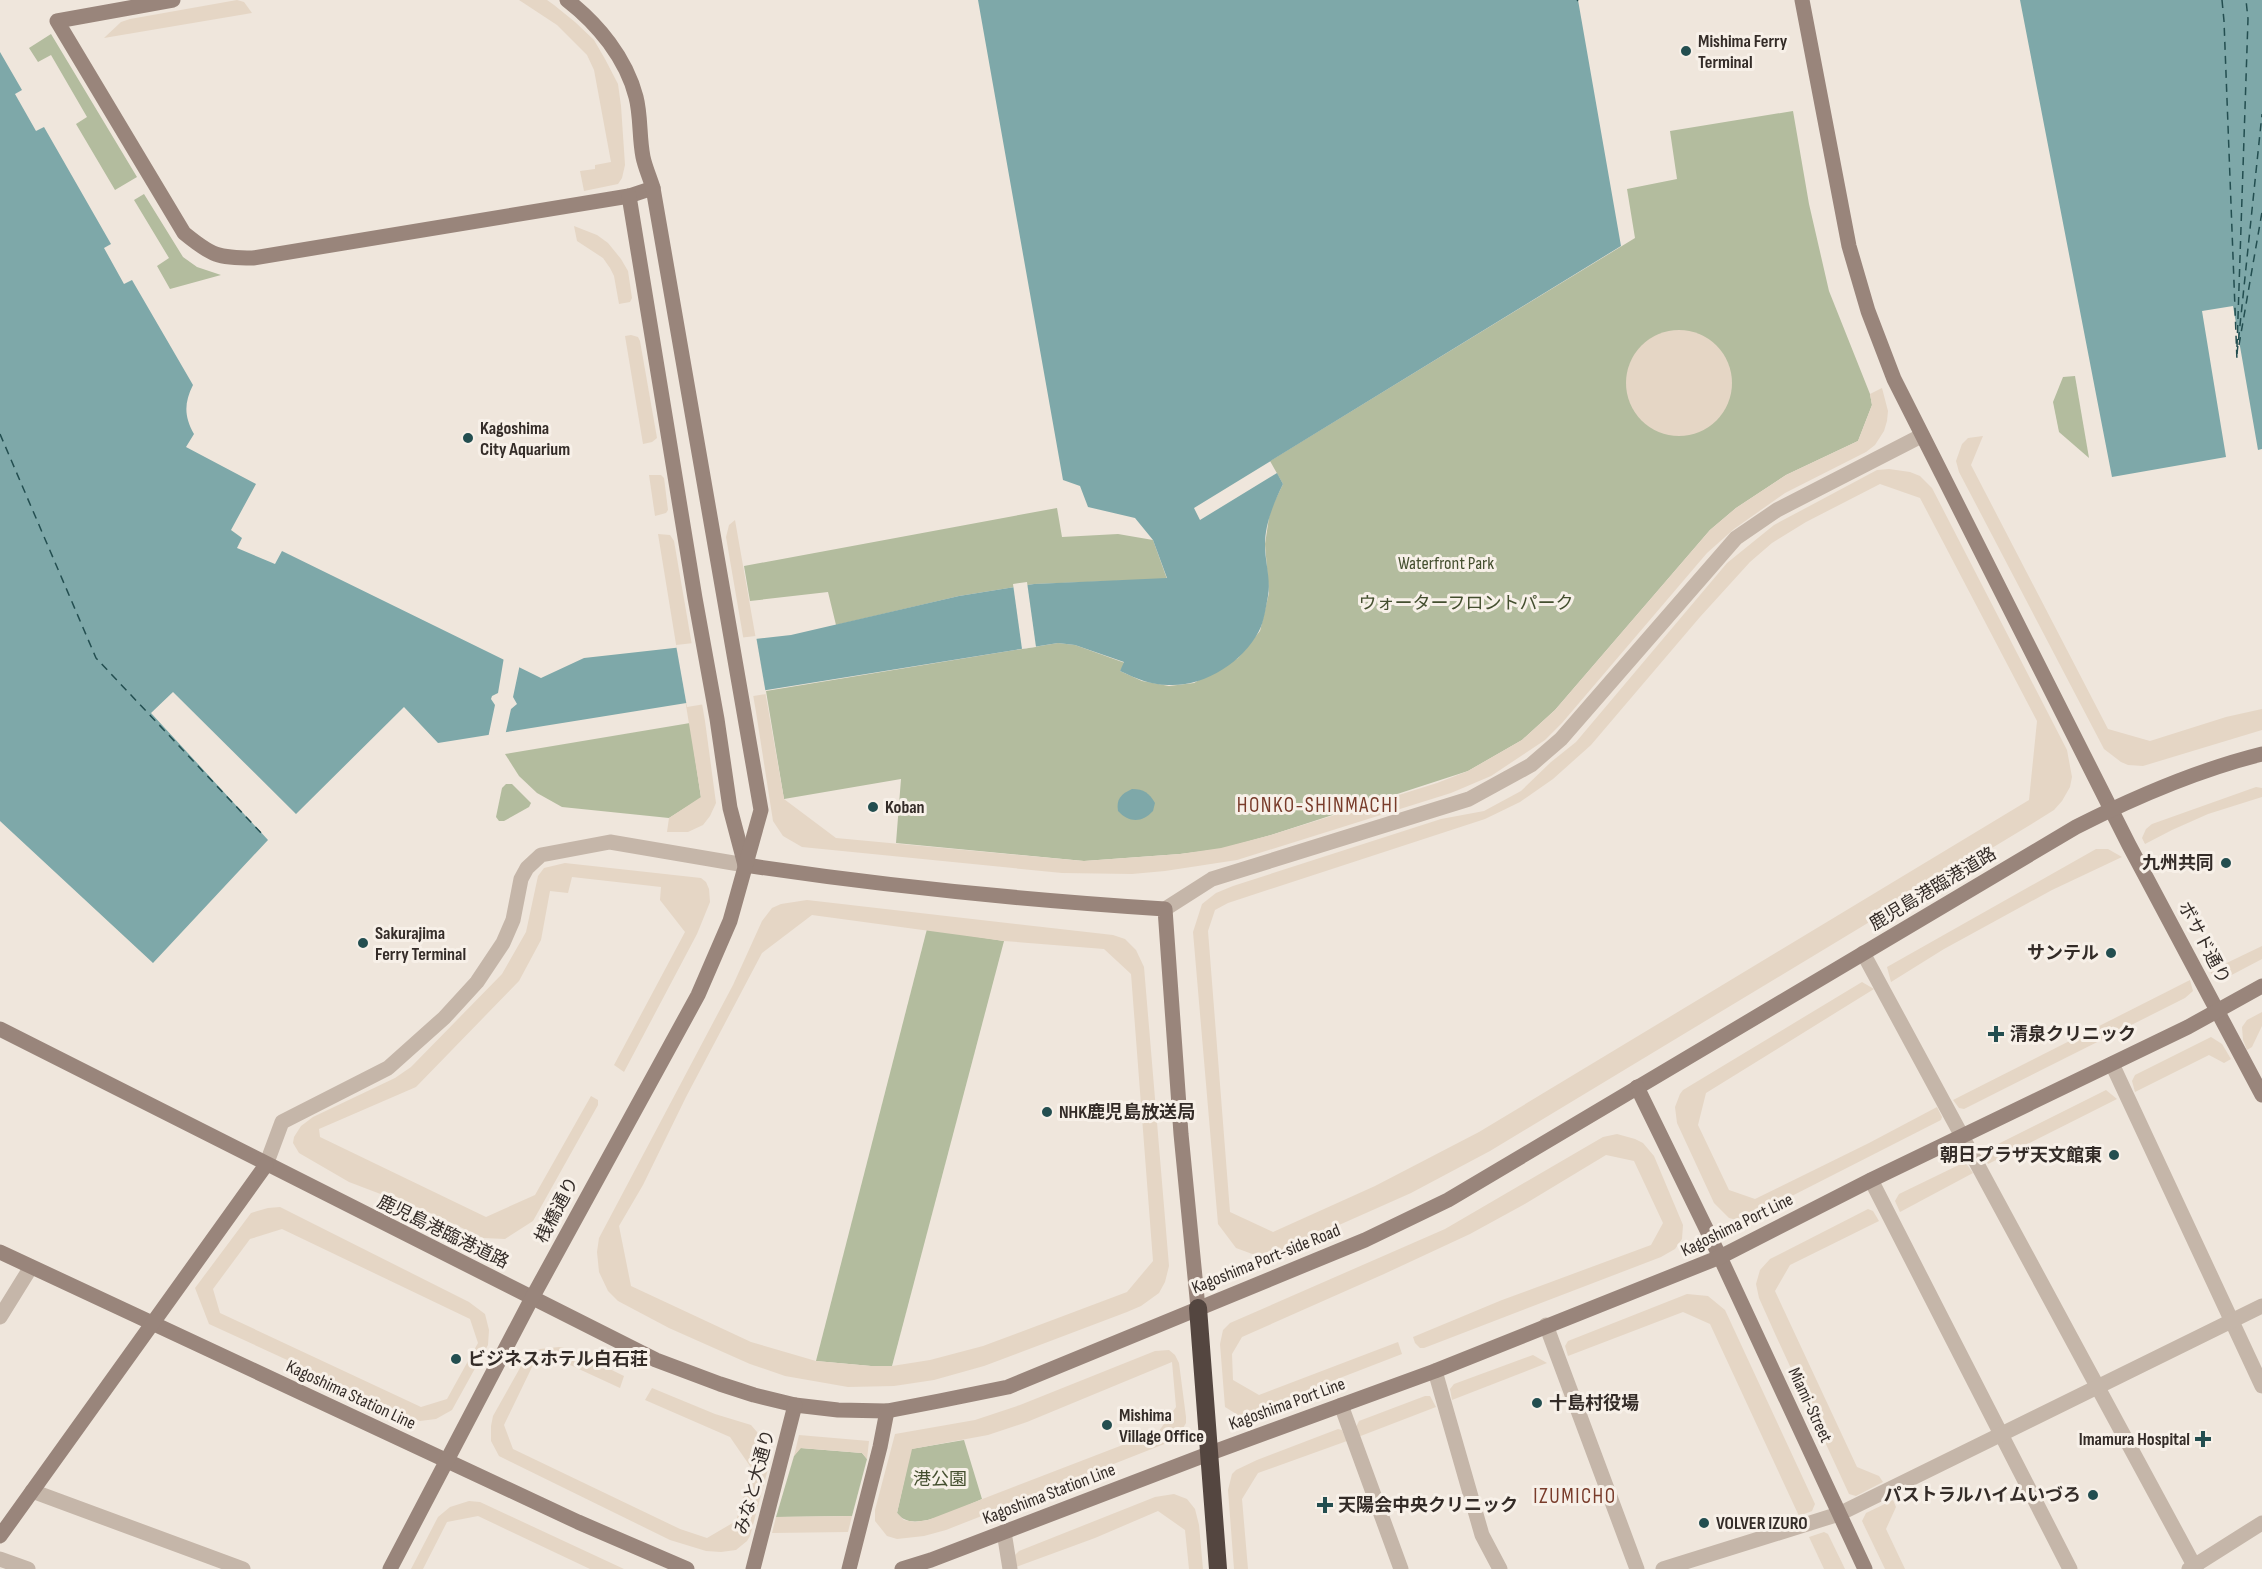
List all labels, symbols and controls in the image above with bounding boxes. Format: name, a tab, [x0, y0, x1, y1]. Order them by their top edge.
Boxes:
place label: Mishima Ferry Terminal	[1698, 31, 1788, 73]
marker: Mishima Ferry Terminal	[1679, 44, 1693, 58]
place label: Kagoshima City Aquarium	[480, 418, 570, 460]
marker: Kagoshima City Aquarium	[461, 431, 475, 445]
park label: Waterfront Park	[1398, 553, 1494, 574]
park label: ウォーターフロントパーク	[1359, 593, 1573, 614]
district label: HONKO-SHINMACHI	[1237, 793, 1399, 818]
place label: Koban	[885, 797, 925, 818]
marker: Koban	[866, 800, 880, 814]
street label: 鹿児島港臨港道路	[1866, 843, 2000, 935]
place label: 九州共同	[2142, 853, 2214, 874]
marker: 九州共同	[2219, 856, 2233, 870]
street label: ボサド通り	[2174, 898, 2234, 988]
place label: Sakurajima Ferry Terminal	[375, 923, 466, 965]
marker: Sakurajima Ferry Terminal	[356, 936, 370, 950]
place label: サンテル	[2027, 943, 2099, 964]
marker: サンテル	[2104, 946, 2118, 960]
place label: 清泉クリニック	[2010, 1024, 2136, 1045]
marker: 清泉クリニック	[1987, 1025, 2005, 1043]
place label: NHK鹿児島放送局	[1059, 1102, 1195, 1123]
marker: NHK鹿児島放送局	[1040, 1105, 1054, 1119]
place label: 朝日プラザ天文館東	[1940, 1145, 2102, 1166]
marker: 朝日プラザ天文館東	[2107, 1148, 2121, 1162]
street label: 桟橋通り	[531, 1173, 583, 1247]
street label: Kagoshima Port Line	[1677, 1189, 1797, 1261]
street label: 鹿児島港臨港道路	[374, 1191, 512, 1273]
street label: Kagoshima Port-side Road	[1189, 1220, 1343, 1298]
place label: ビジネスホテル白石荘	[468, 1349, 648, 1370]
marker: ビジネスホテル白石荘	[449, 1352, 463, 1366]
street label: Kagoshima Station Line	[283, 1356, 419, 1434]
street label: Miami-Street	[1784, 1364, 1837, 1446]
street label: Kagoshima Port Line	[1226, 1373, 1348, 1435]
place label: 十島村役場	[1549, 1393, 1639, 1414]
marker: 十島村役場	[1530, 1396, 1544, 1410]
place label: Mishima Village Office	[1119, 1405, 1204, 1447]
marker: Mishima Village Office	[1100, 1418, 1114, 1432]
street label: みなと大通り	[731, 1427, 779, 1537]
place label: Imamura Hospital	[2079, 1429, 2190, 1450]
marker: Imamura Hospital	[2194, 1430, 2212, 1448]
street label: Kagoshima Station Line	[980, 1459, 1118, 1529]
park label: 港公園	[913, 1469, 967, 1490]
district label: IZUMICHO	[1533, 1484, 1617, 1509]
place label: パストラルハイムいづろ	[1884, 1485, 2081, 1506]
marker: パストラルハイムいづろ	[2086, 1488, 2100, 1502]
place label: 天陽会中央クリニック	[1338, 1495, 1518, 1516]
marker: 天陽会中央クリニック	[1316, 1496, 1334, 1514]
place label: VOLVER IZURO	[1716, 1513, 1808, 1534]
marker: VOLVER IZURO	[1697, 1516, 1711, 1530]

